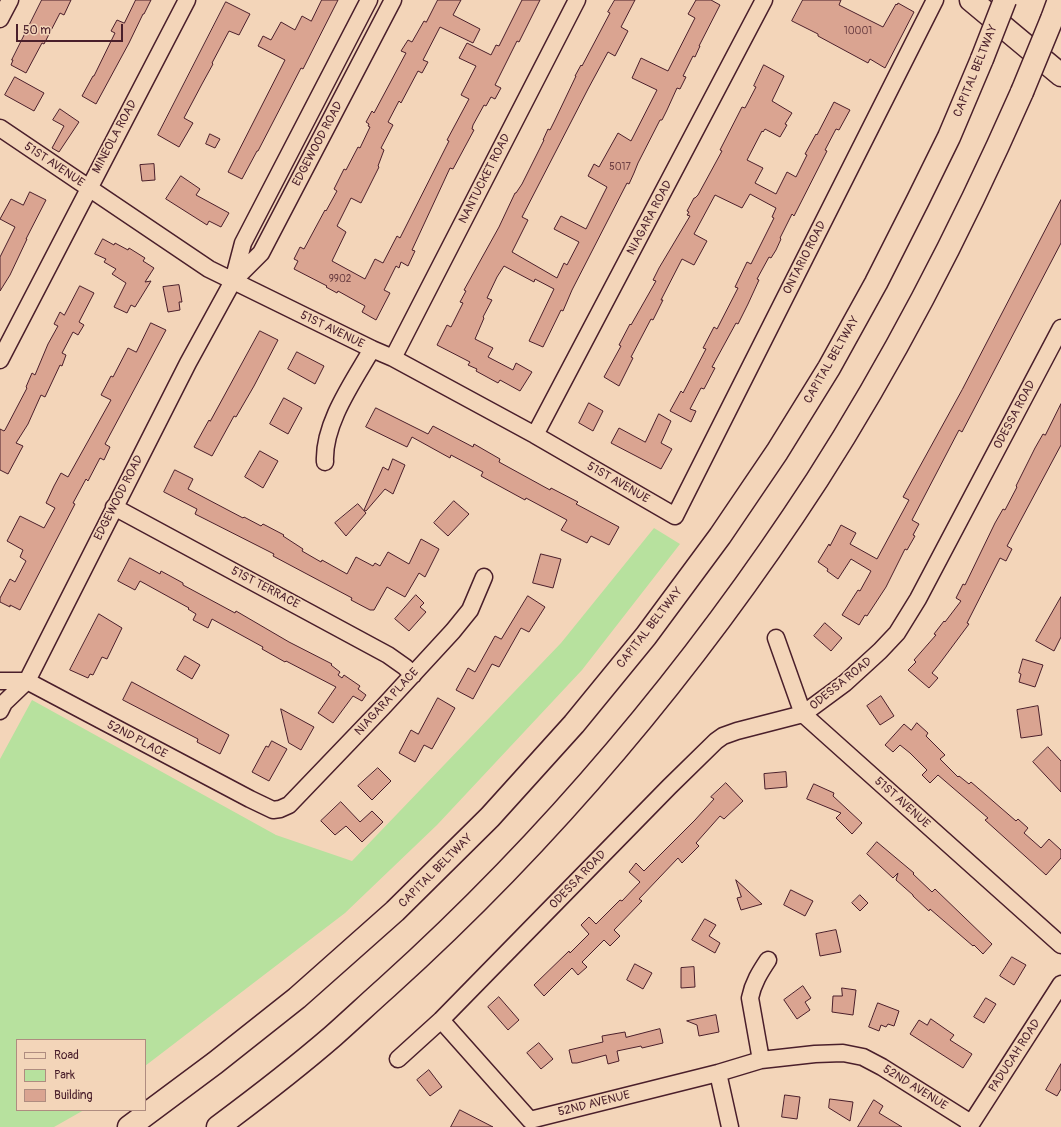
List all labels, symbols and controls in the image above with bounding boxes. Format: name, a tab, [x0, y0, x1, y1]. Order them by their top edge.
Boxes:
scale bar	[18, 16, 125, 42]
text: 50 m	[23, 23, 51, 38]
street label: CAPITAL BELTWAY	[951, 23, 1001, 119]
house number: 10001	[844, 25, 872, 37]
street label: MINEOLA ROAD	[90, 98, 140, 176]
street label: EDGEWOOD ROAD	[290, 99, 346, 189]
street label: NANTUCKET ROAD	[456, 132, 514, 226]
street label: 51ST AVENUE	[21, 140, 87, 190]
house number: 5017	[609, 161, 631, 173]
street label: NIAGARA ROAD	[624, 178, 676, 258]
street label: ONTARIO ROAD	[780, 219, 830, 297]
house number: 9902	[329, 273, 351, 285]
street label: 51ST AVENUE	[298, 308, 366, 352]
street label: CAPITAL BELTWAY	[801, 314, 863, 406]
street label: ODESSA ROAD	[991, 378, 1039, 452]
street label: EDGEWOOD ROAD	[91, 453, 147, 543]
street label: 51ST AVENUE	[584, 459, 652, 507]
street label: 51ST TERRACE	[228, 564, 302, 612]
street label: CAPITAL BELTWAY	[614, 585, 686, 671]
street label: ODESSA ROAD	[807, 655, 875, 713]
street label: NIAGARA PLACE	[352, 665, 422, 739]
street label: 52ND PLACE	[104, 718, 170, 762]
street label: 51ST AVENUE	[871, 774, 933, 832]
street label: CAPITAL BELTWAY	[396, 831, 476, 911]
street label: ODESSA ROAD	[547, 848, 609, 912]
street label: PADUCAH ROAD	[986, 1017, 1044, 1095]
legend	[16, 1039, 146, 1111]
text: Road	[54, 1048, 79, 1063]
street label: 52ND AVENUE	[880, 1062, 950, 1114]
text: Park	[54, 1068, 75, 1083]
text: Building	[54, 1088, 93, 1103]
street label: 52ND AVENUE	[557, 1088, 631, 1120]

